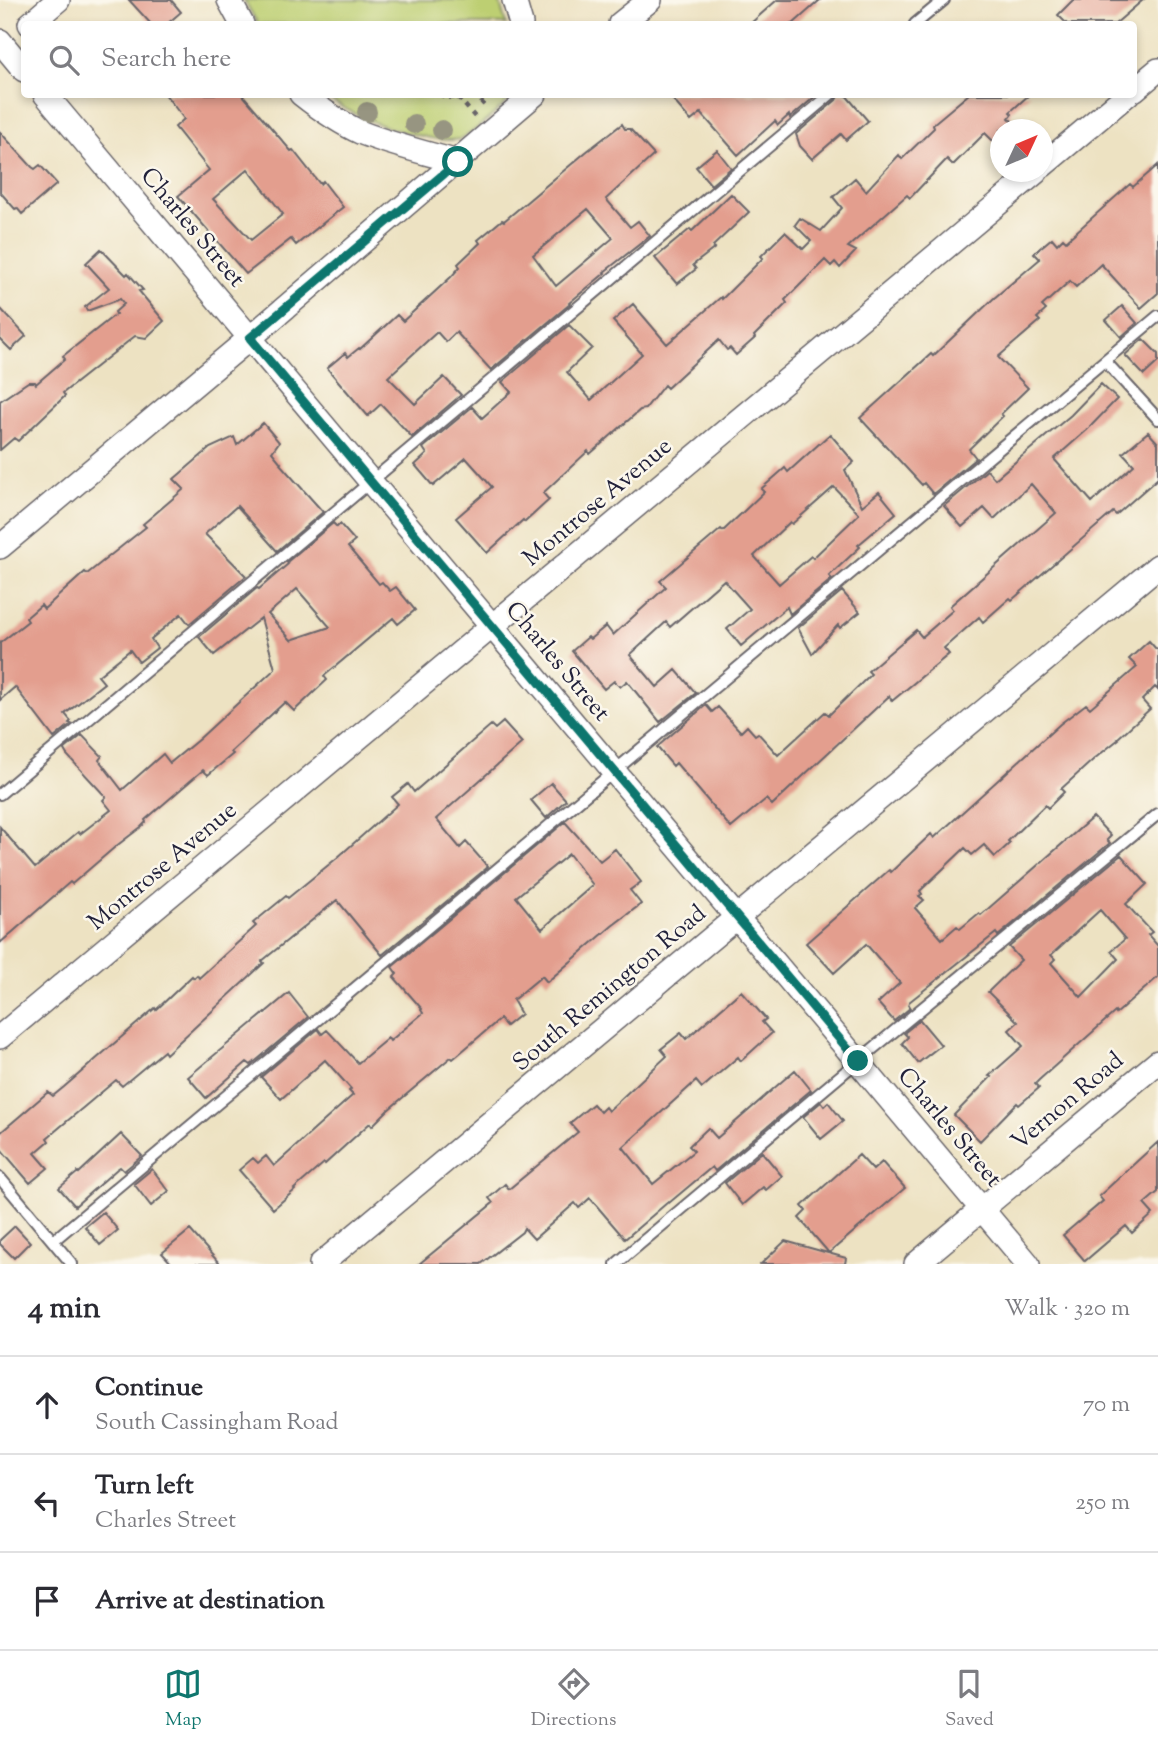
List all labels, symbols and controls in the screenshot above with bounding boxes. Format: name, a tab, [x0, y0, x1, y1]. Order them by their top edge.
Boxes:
search box	[21, 21, 1137, 98]
icon: search	[45, 41, 83, 79]
text: Search here	[101, 41, 231, 78]
north arrow	[990, 119, 1053, 182]
route start	[442, 146, 473, 177]
street label: Charles Street	[132, 161, 252, 295]
street label: Montrose Avenue	[516, 431, 680, 575]
street label: Charles Street	[497, 595, 617, 729]
street label: Montrose Avenue	[81, 795, 245, 939]
street label: South Remington Road	[506, 898, 714, 1080]
route end	[842, 1045, 873, 1076]
street label: Vernon Road	[1004, 1045, 1132, 1159]
street label: Charles Street	[889, 1061, 1009, 1195]
text: 4 min	[28, 1288, 101, 1331]
text: Walk · 320 m	[1004, 1293, 1130, 1326]
text: Continue	[95, 1370, 203, 1407]
icon: ahead	[28, 1386, 66, 1424]
text: 70 m	[1083, 1389, 1130, 1422]
text: South Cassingham Road	[95, 1407, 339, 1440]
text: Turn left	[95, 1468, 194, 1505]
icon: left	[28, 1484, 66, 1522]
text: 250 m	[1075, 1487, 1130, 1520]
text: Charles Street	[95, 1505, 236, 1538]
icon: arrive	[28, 1582, 66, 1620]
text: Arrive at destination	[95, 1583, 325, 1620]
tab: Map	[164, 1665, 202, 1734]
tab: Directions	[531, 1665, 616, 1734]
tab: Saved	[945, 1665, 994, 1734]

